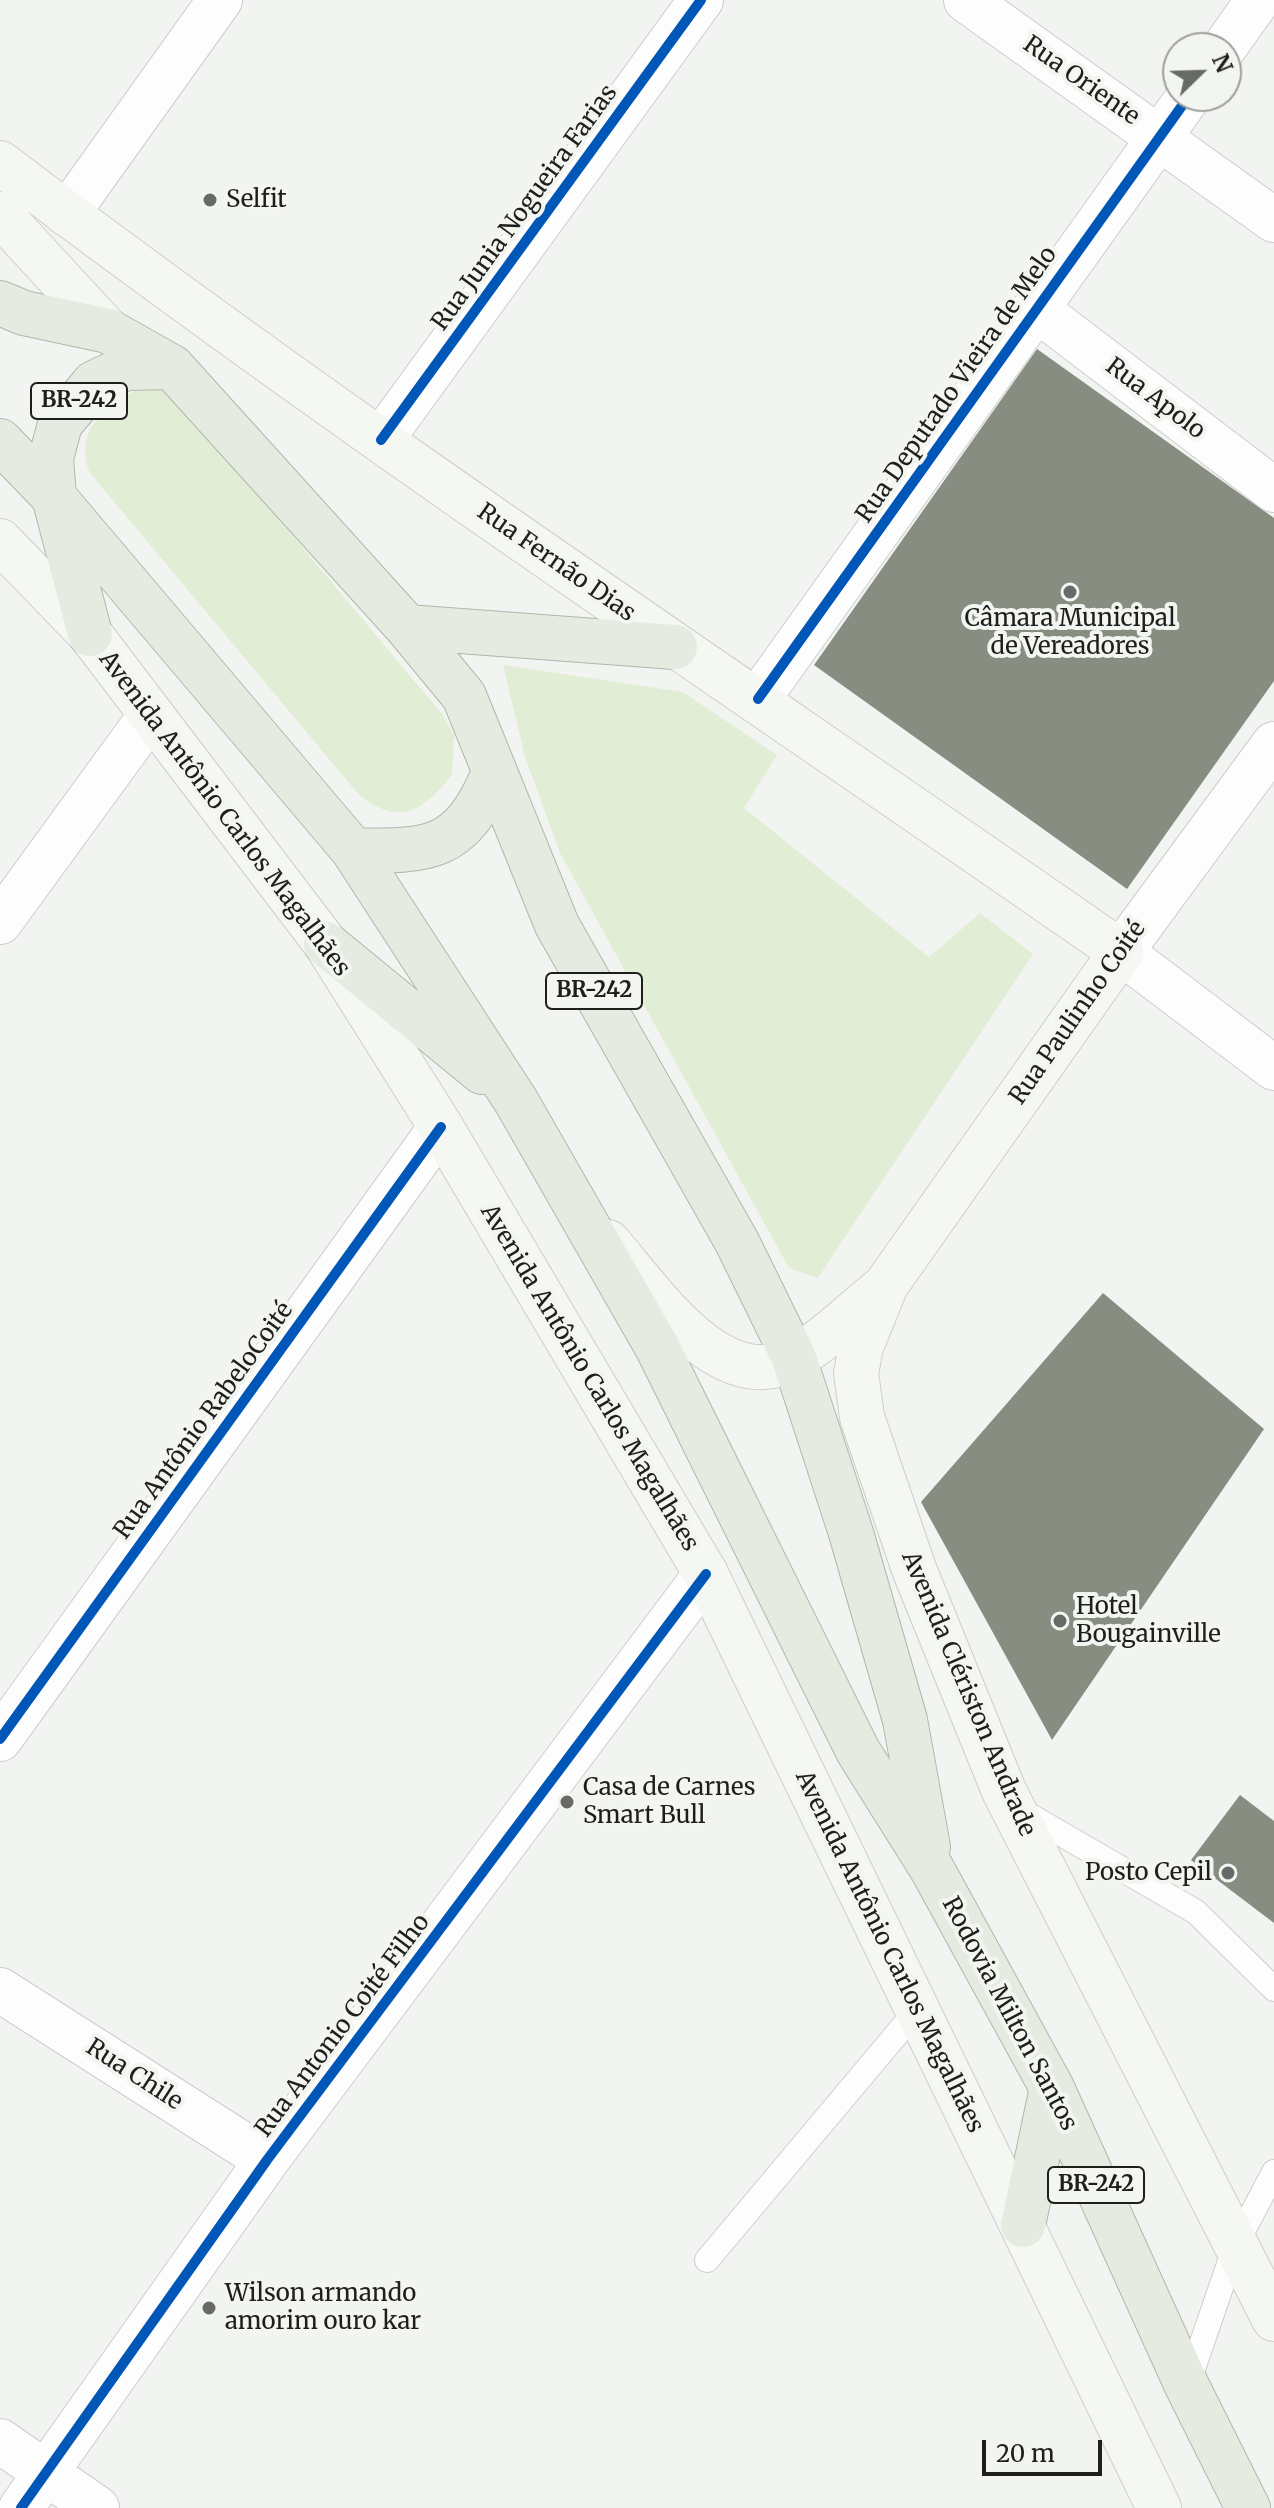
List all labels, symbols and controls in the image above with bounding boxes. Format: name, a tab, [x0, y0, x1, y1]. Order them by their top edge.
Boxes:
street label: Rua Oriente	[1017, 30, 1145, 132]
north arrow	[1162, 32, 1242, 112]
text: N	[1206, 50, 1239, 77]
street label: Rua Junia Nogueira Farias	[426, 80, 624, 336]
place label: Selfit	[226, 186, 287, 214]
marker: Selfit	[201, 191, 219, 209]
street label: Rua Deputado Vieira de Melo	[850, 241, 1064, 529]
street label: Rua Apolo	[1100, 352, 1210, 446]
road number: BR-242	[31, 383, 127, 419]
street label: Rua Fernão Dias	[471, 498, 641, 628]
marker: Câmara Municipal de Vereadores	[1061, 583, 1079, 601]
place label: Câmara Municipal de Vereadores	[964, 605, 1176, 661]
street label: Avenida Antônio Carlos Magalhães	[92, 646, 356, 982]
street label: Rua Paulinho Coité	[1004, 916, 1152, 1110]
road number: BR-242	[546, 973, 642, 1009]
street label: Avenida Antônio Carlos Magalhães	[474, 1199, 704, 1557]
street label: Rua Antônio RabeloCoité	[108, 1297, 300, 1545]
street label: Avenida Clériston Andrade	[895, 1547, 1041, 1841]
place label: Hotel Bougainville	[1076, 1593, 1221, 1649]
marker: Hotel Bougainville	[1051, 1612, 1069, 1630]
street label: Avenida Antônio Carlos Magalhães	[789, 1766, 989, 2138]
place label: Casa de Carnes Smart Bull	[583, 1774, 755, 1830]
marker: Casa de Carnes Smart Bull	[558, 1793, 576, 1811]
place label: Posto Cepil	[1085, 1859, 1212, 1887]
marker: Posto Cepil	[1219, 1864, 1237, 1882]
street label: Rodovia Milton Santos	[935, 1892, 1083, 2136]
street label: Rua Antonio Coité Filho	[250, 1909, 436, 2143]
street label: Rua Chile	[80, 2033, 188, 2117]
road number: BR-242	[1048, 2167, 1144, 2203]
place label: Wilson armando amorim ouro kar	[225, 2280, 421, 2336]
marker: Wilson armando amorim ouro kar	[200, 2299, 218, 2317]
scale bar	[986, 2424, 1106, 2474]
text: 20 m	[996, 2438, 1055, 2469]

